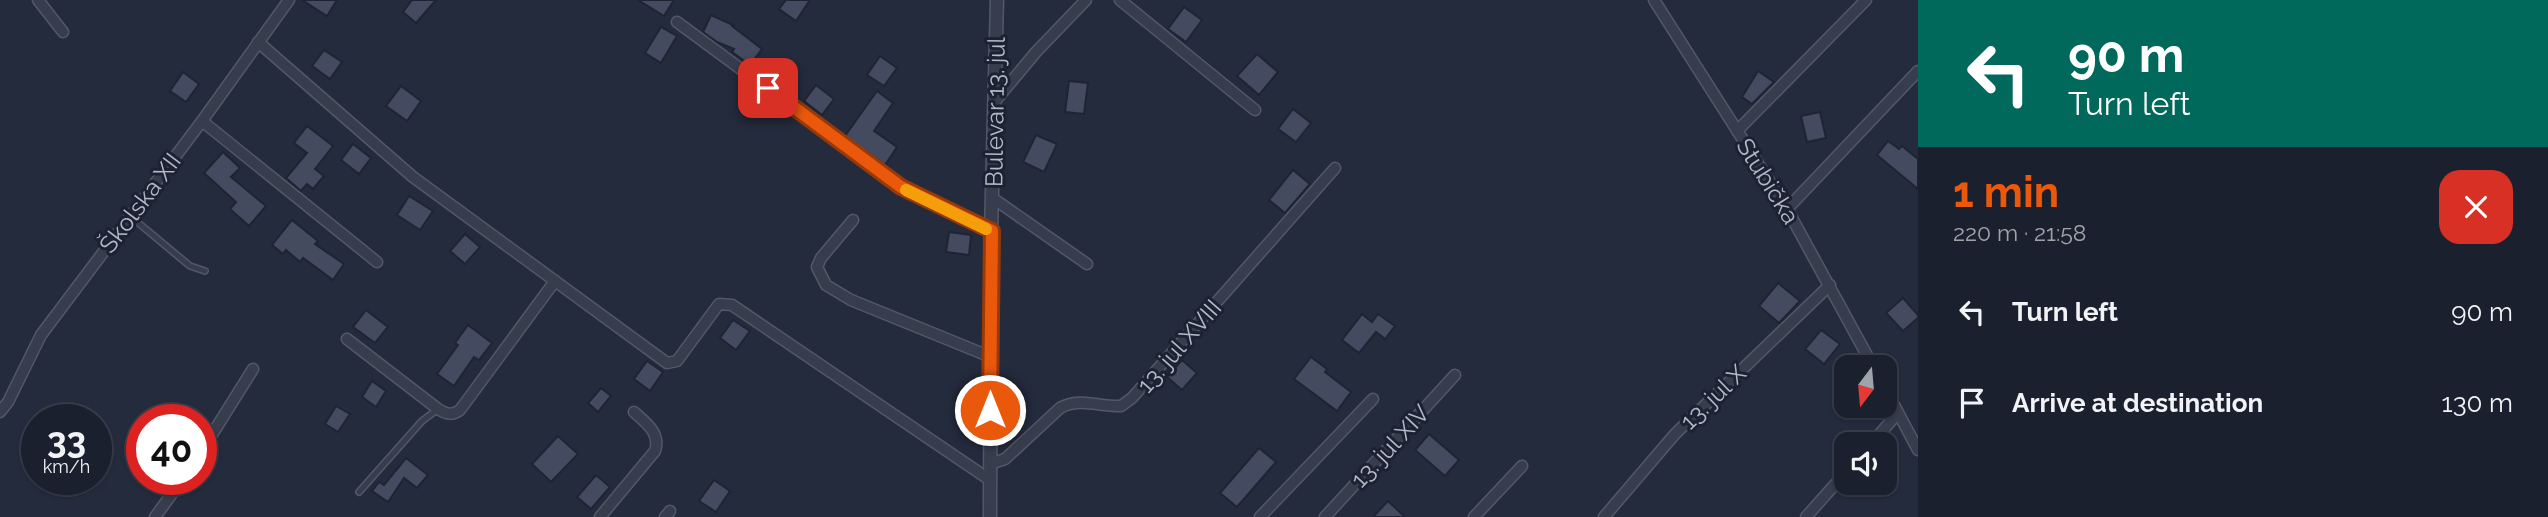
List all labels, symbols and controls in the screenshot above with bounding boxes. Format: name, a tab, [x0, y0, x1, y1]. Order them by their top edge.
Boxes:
text: 90 m	[2068, 26, 2184, 83]
icon: left	[1953, 28, 2044, 119]
street label: Bulevar 13. jul	[979, 36, 1011, 187]
pin	[738, 58, 798, 118]
icon: arrive	[749, 69, 787, 107]
text: Turn left	[2068, 85, 2190, 122]
street label: Stubička	[1730, 133, 1806, 229]
street label: Školska XII	[92, 147, 187, 259]
text: 1 min	[1953, 168, 2059, 217]
button: close	[2439, 170, 2513, 244]
text: 220 m · 21:58	[1953, 219, 2086, 246]
street label: 13. jul XVIII	[1131, 293, 1227, 399]
icon: left	[1953, 293, 1991, 331]
text: Turn left	[2012, 297, 2118, 327]
text: 90 m	[2451, 297, 2513, 327]
north arrow	[1834, 355, 1897, 418]
map controls	[1834, 355, 1897, 495]
street label: 13. jul X	[1674, 358, 1753, 435]
position arrow	[953, 373, 1027, 447]
icon: arrive	[1953, 384, 1991, 422]
text: Arrive at destination	[2012, 388, 2263, 418]
text: 130 m	[2442, 388, 2513, 418]
street label: 13. jul XIV	[1344, 399, 1436, 493]
speed limit sign: 40	[126, 404, 217, 495]
text: 33	[47, 420, 86, 461]
button: sound	[1834, 432, 1897, 495]
text: km/h	[43, 456, 90, 477]

